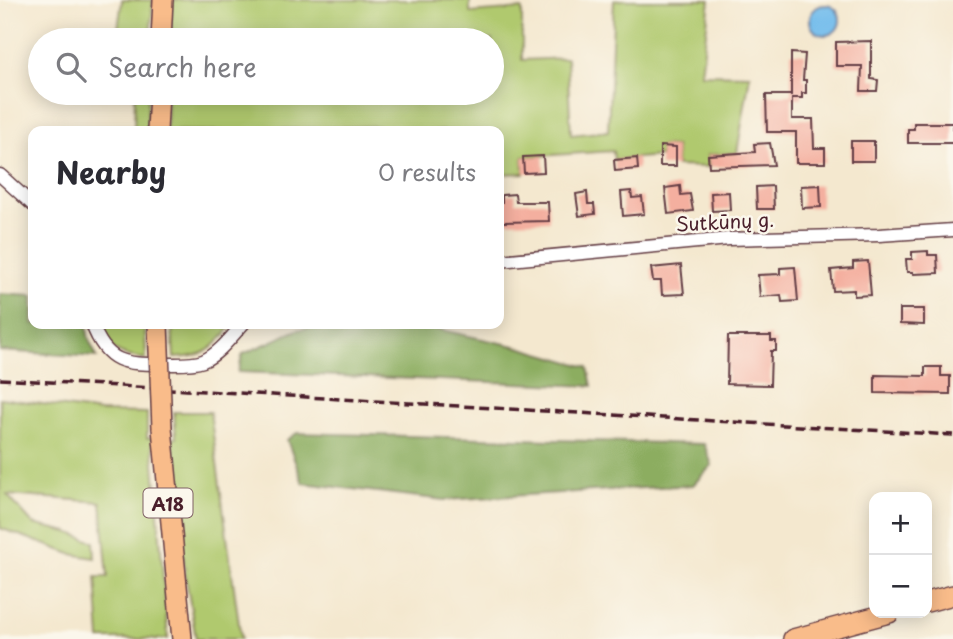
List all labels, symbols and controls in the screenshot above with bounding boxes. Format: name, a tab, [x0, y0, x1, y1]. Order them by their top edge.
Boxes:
search box	[28, 28, 504, 105]
text: Search here	[108, 47, 257, 86]
icon: search	[52, 48, 90, 86]
text: Nearby	[56, 149, 166, 194]
text: 0 results	[378, 154, 476, 189]
street label: Sutkūnų g.	[675, 204, 775, 238]
road number: A18	[144, 489, 192, 518]
map controls	[869, 492, 932, 618]
button: +	[869, 492, 932, 555]
button: −	[869, 555, 932, 618]

